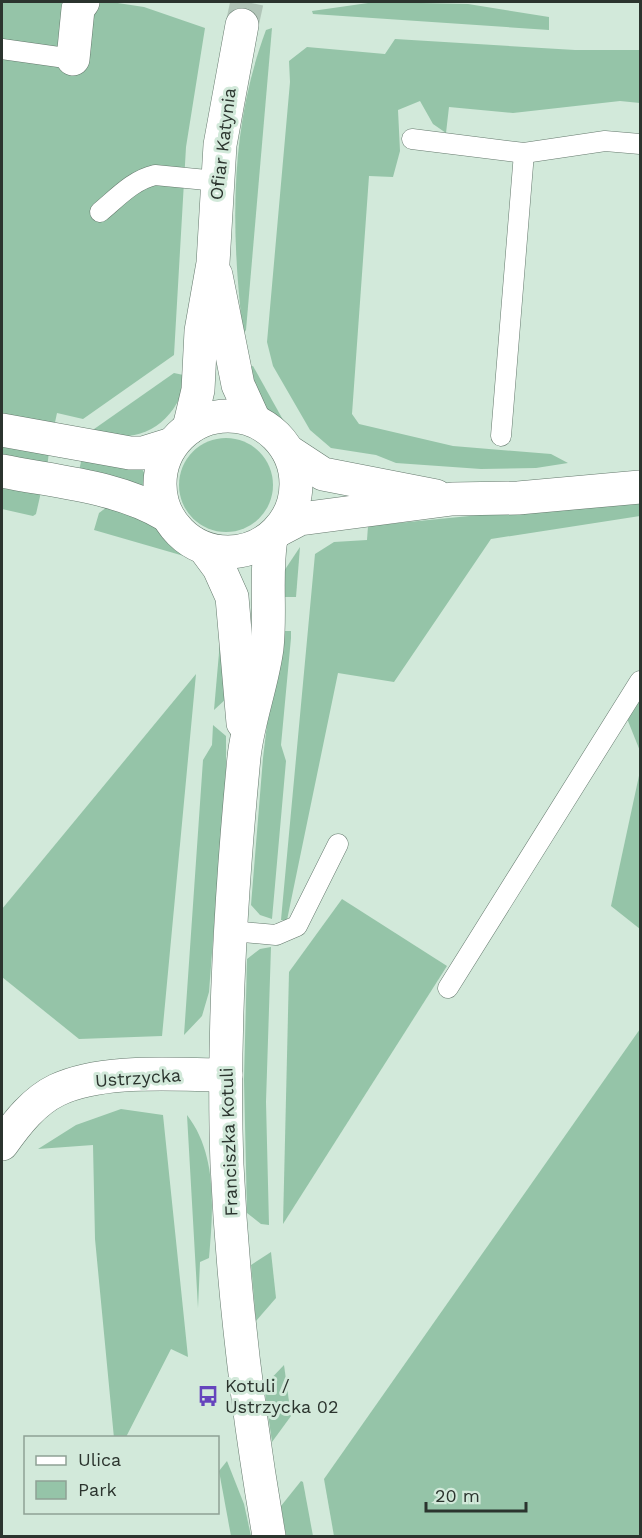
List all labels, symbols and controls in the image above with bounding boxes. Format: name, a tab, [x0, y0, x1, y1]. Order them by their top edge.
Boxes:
street label: Ofiar Katynia	[205, 87, 240, 201]
street label: Ustrzycka	[94, 1064, 182, 1091]
street label: Franciszka Kotuli	[215, 1067, 242, 1217]
place label: Kotuli / Ustrzycka 02	[225, 1375, 339, 1417]
bus stop icon: Kotuli / Ustrzycka 02	[196, 1384, 220, 1408]
legend	[24, 1436, 219, 1514]
text: Ulica	[78, 1449, 121, 1470]
scale bar	[426, 1475, 526, 1513]
text: Park	[78, 1479, 117, 1500]
text: 20 m	[435, 1485, 480, 1506]

